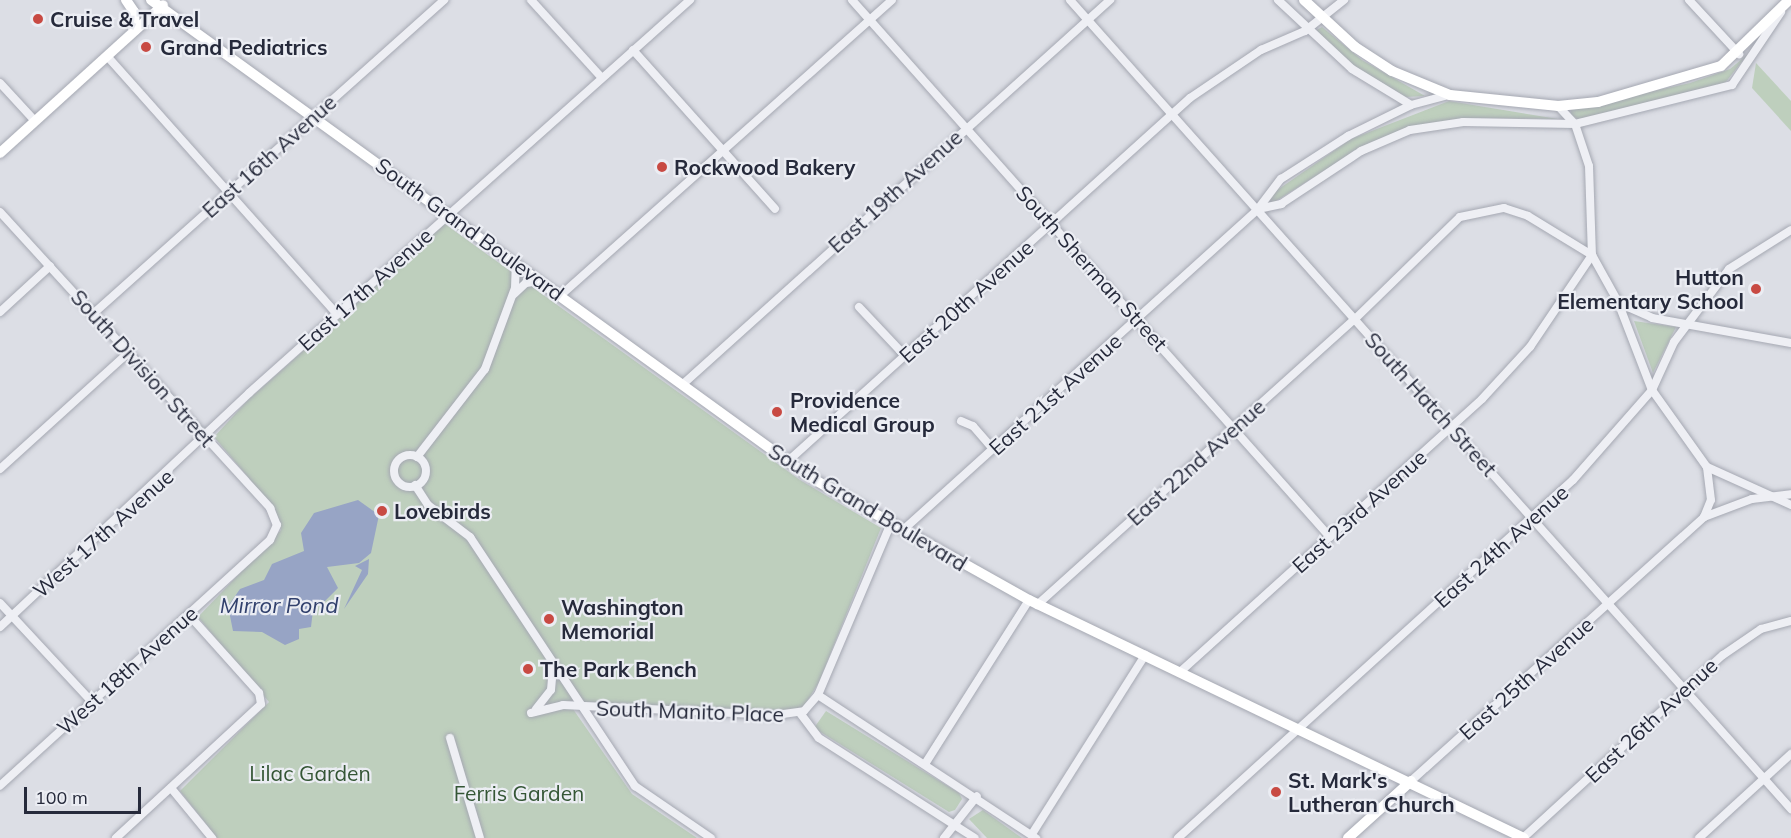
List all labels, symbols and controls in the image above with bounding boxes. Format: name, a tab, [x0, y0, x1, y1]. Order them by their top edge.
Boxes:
place label: Cruise & Travel	[50, 6, 199, 32]
marker: Cruise & Travel	[31, 12, 45, 26]
place label: Grand Pediatrics	[160, 34, 327, 60]
marker: Grand Pediatrics	[137, 38, 155, 56]
street label: East 16th Avenue	[197, 89, 341, 223]
street label: East 19th Avenue	[823, 124, 967, 258]
street label: South Grand Boulevard	[371, 152, 569, 306]
place label: Rockwood Bakery	[674, 154, 855, 180]
marker: Rockwood Bakery	[655, 160, 669, 174]
street label: South Sherman Street	[1011, 180, 1173, 356]
street label: East 17th Avenue	[293, 222, 437, 356]
street label: East 20th Avenue	[894, 234, 1038, 368]
place label: Hutton Elementary School	[1557, 264, 1744, 314]
marker: Hutton Elementary School	[1749, 282, 1763, 296]
street label: South Division Street	[66, 284, 220, 452]
street label: South Hatch Street	[1360, 327, 1502, 481]
street label: East 21st Avenue	[984, 328, 1126, 460]
place label: Providence Medical Group	[790, 387, 935, 437]
street label: East 22nd Avenue	[1122, 394, 1270, 530]
marker: Providence Medical Group	[768, 403, 786, 421]
street label: South Grand Boulevard	[764, 438, 972, 576]
street label: East 23rd Avenue	[1287, 444, 1431, 578]
street label: West 17th Avenue	[28, 463, 178, 603]
street label: East 24th Avenue	[1429, 479, 1573, 613]
place label: Lovebirds	[394, 498, 491, 524]
marker: Lovebirds	[375, 504, 389, 518]
water label: Mirror Pond	[220, 593, 338, 619]
place label: Washington Memorial	[561, 594, 684, 644]
street label: West 18th Avenue	[52, 600, 202, 740]
street label: East 25th Avenue	[1454, 611, 1598, 745]
marker: Washington Memorial	[542, 612, 556, 626]
street label: East 26th Avenue	[1580, 652, 1722, 788]
place label: The Park Bench	[540, 656, 697, 682]
marker: The Park Bench	[521, 662, 535, 676]
street label: South Manito Place	[596, 695, 784, 727]
park label: Lilac Garden	[249, 760, 371, 786]
place label: St. Mark's Lutheran Church	[1288, 767, 1455, 817]
scale bar	[27, 775, 144, 813]
park label: Ferris Garden	[454, 780, 584, 806]
marker: St. Mark's Lutheran Church	[1269, 785, 1283, 799]
text: 100 m	[35, 786, 88, 809]

